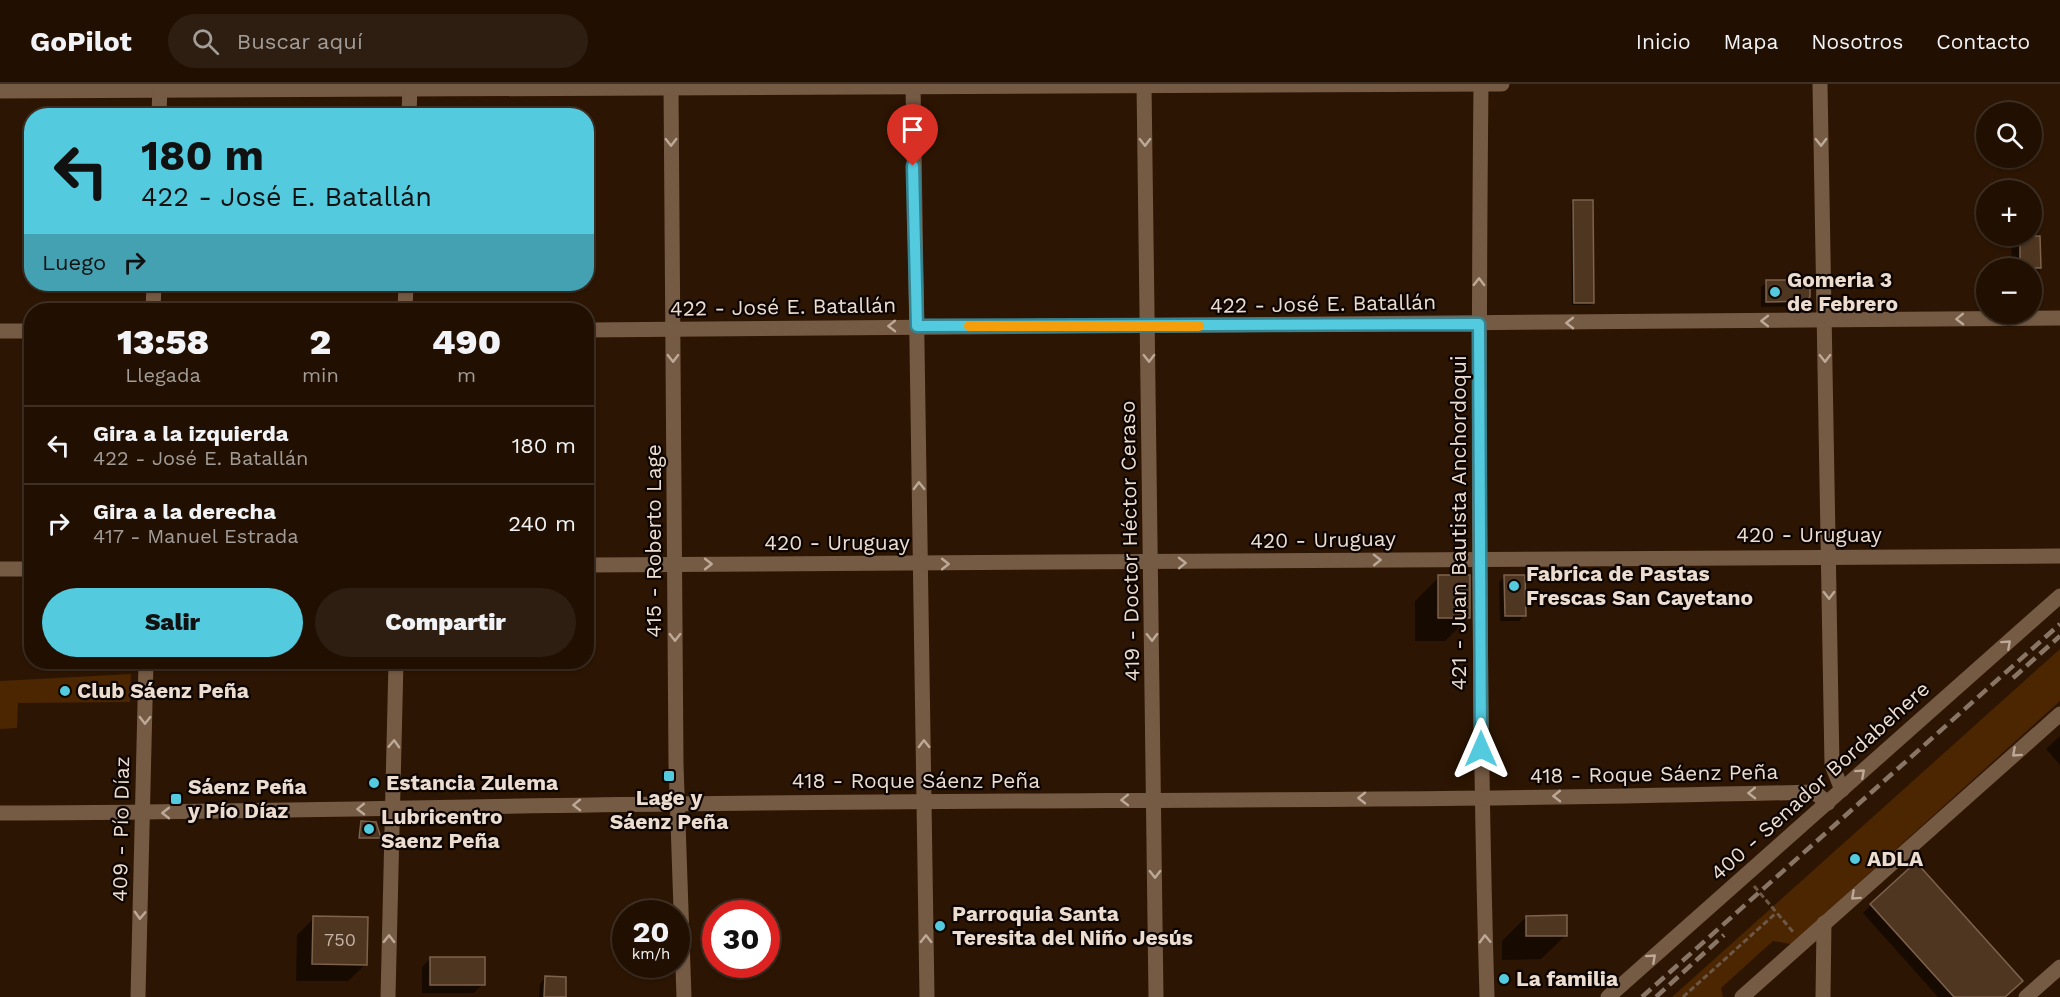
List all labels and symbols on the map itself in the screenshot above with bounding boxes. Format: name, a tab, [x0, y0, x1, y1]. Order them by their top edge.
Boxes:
pin	[887, 104, 938, 166]
one-way arrow	[665, 138, 677, 147]
one-way arrow	[1139, 138, 1151, 147]
one-way arrow	[1815, 138, 1827, 147]
place label: Gomeria 3 de Febrero	[1787, 267, 1898, 316]
one-way arrow	[1473, 277, 1485, 286]
marker: Gomeria 3 de Febrero	[1768, 285, 1782, 299]
street label: 422 - José E. Batallán	[1210, 289, 1436, 318]
street label: 422 - José E. Batallán	[670, 292, 896, 321]
one-way arrow	[1955, 313, 1964, 325]
one-way arrow	[1760, 315, 1769, 327]
one-way arrow	[1565, 317, 1574, 329]
one-way arrow	[887, 320, 896, 333]
one-way arrow	[667, 354, 679, 363]
one-way arrow	[1143, 354, 1155, 363]
one-way arrow	[1819, 354, 1831, 363]
street label: 421 - Juan Bautista Anchordoqui	[1446, 356, 1471, 690]
street label: 419 - Doctor Héctor Ceraso	[1115, 400, 1144, 682]
street label: 415 - Roberto Lage	[641, 444, 666, 638]
one-way arrow	[913, 481, 925, 490]
street label: 420 - Uruguay	[1736, 522, 1882, 547]
street label: 420 - Uruguay	[1250, 526, 1396, 553]
street label: 420 - Uruguay	[764, 530, 910, 555]
one-way arrow	[1372, 554, 1381, 566]
one-way arrow	[1177, 557, 1186, 569]
one-way arrow	[703, 558, 712, 570]
one-way arrow	[940, 558, 949, 570]
place label: Fabrica de Pastas Frescas San Cayetano	[1526, 561, 1753, 610]
marker: Fabrica de Pastas Frescas San Cayetano	[1507, 579, 1521, 593]
one-way arrow	[1823, 591, 1835, 600]
one-way arrow	[669, 633, 681, 642]
one-way arrow	[1146, 633, 1158, 642]
one-way arrow	[2000, 640, 2011, 651]
street label: 400 - Senador Bordabehere	[1705, 676, 1934, 886]
place label: Club Sáenz Peña	[77, 678, 250, 703]
marker: Club Sáenz Peña	[58, 684, 72, 698]
one-way arrow	[139, 715, 151, 724]
position arrow	[1449, 717, 1513, 781]
one-way arrow	[387, 739, 400, 748]
one-way arrow	[918, 739, 930, 748]
one-way arrow	[2012, 745, 2023, 756]
street label: 409 - Pío Díaz	[107, 756, 134, 902]
street label: 418 - Roque Sáenz Peña	[1530, 759, 1779, 788]
street label: 418 - Roque Sáenz Peña	[792, 768, 1040, 793]
marker: Lage y Sáenz Peña	[662, 769, 676, 783]
one-way arrow	[1854, 769, 1865, 780]
place label: Estancia Zulema	[386, 770, 559, 795]
place label: Sáenz Peña y Pío Díaz	[187, 774, 307, 823]
marker: Estancia Zulema	[367, 776, 381, 790]
place label: Lage y Sáenz Peña	[610, 785, 729, 834]
one-way arrow	[1748, 787, 1757, 799]
one-way arrow	[1553, 790, 1562, 802]
marker: Sáenz Peña y Pío Díaz	[169, 792, 183, 806]
one-way arrow	[1358, 792, 1367, 804]
one-way arrow	[1121, 794, 1130, 806]
one-way arrow	[573, 799, 582, 812]
one-way arrow	[357, 803, 366, 816]
place label: Lubricentro Saenz Peña	[381, 804, 503, 853]
one-way arrow	[162, 807, 171, 819]
marker: Lubricentro Saenz Peña	[362, 822, 376, 836]
place label: ADLA	[1867, 846, 1924, 871]
marker: ADLA	[1848, 852, 1862, 866]
one-way arrow	[1149, 870, 1161, 879]
one-way arrow	[1851, 889, 1861, 900]
speed limit sign: 30	[702, 900, 780, 978]
place label: Parroquia Santa Teresita del Niño Jesús	[952, 901, 1193, 950]
one-way arrow	[134, 910, 146, 919]
marker: Parroquia Santa Teresita del Niño Jesús	[933, 919, 947, 933]
house number: 750	[324, 929, 356, 950]
one-way arrow	[383, 934, 395, 943]
one-way arrow	[920, 934, 932, 943]
one-way arrow	[1479, 934, 1491, 943]
one-way arrow	[1645, 954, 1656, 965]
place label: La familia	[1516, 966, 1619, 991]
marker: La familia	[1497, 972, 1511, 986]

